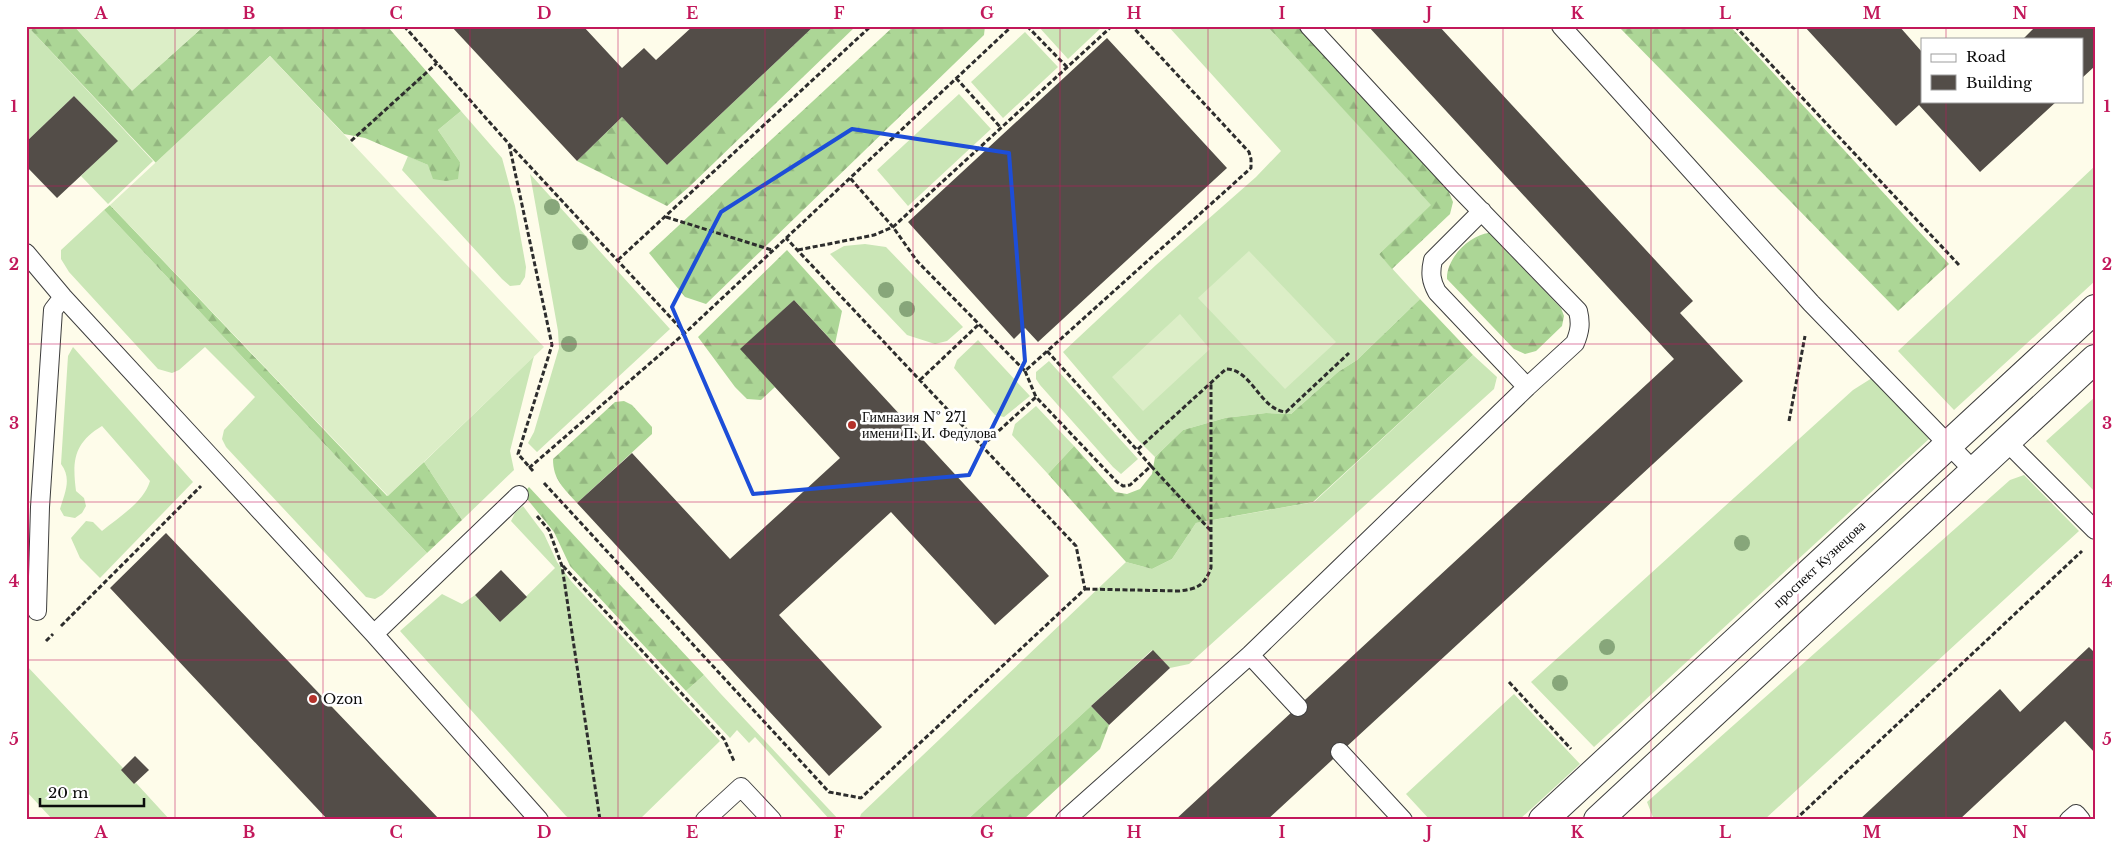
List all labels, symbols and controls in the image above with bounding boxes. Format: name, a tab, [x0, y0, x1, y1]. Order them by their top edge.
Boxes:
text: A	[94, 3, 109, 23]
text: B	[243, 3, 256, 23]
text: C	[389, 3, 403, 23]
text: D	[537, 3, 551, 23]
text: E	[686, 3, 698, 23]
text: F	[833, 3, 845, 23]
text: G	[980, 3, 994, 23]
text: H	[1126, 3, 1142, 23]
text: I	[1279, 3, 1286, 23]
text: J	[1423, 3, 1432, 23]
text: K	[1570, 3, 1584, 23]
text: L	[1719, 3, 1731, 23]
text: M	[1863, 3, 1881, 23]
text: N	[2012, 3, 2028, 23]
legend	[1921, 38, 2084, 102]
text: Road	[1966, 47, 2006, 66]
text: Building	[1966, 73, 2033, 92]
text: 1	[11, 96, 18, 116]
text: 1	[2104, 96, 2111, 116]
text: 2	[9, 254, 19, 274]
text: 2	[2102, 254, 2112, 274]
place label: Гимназия № 271 имени П. И. Федулова	[862, 408, 997, 442]
text: 3	[9, 413, 19, 433]
text: 3	[2102, 413, 2112, 433]
marker: Гимназия № 271 имени П. И. Федулова	[846, 419, 858, 431]
street label: проспект Кузнецова	[1769, 516, 1870, 612]
text: 4	[9, 571, 19, 591]
text: 4	[2102, 571, 2112, 591]
place label: Ozon	[323, 690, 363, 708]
marker: Ozon	[307, 693, 319, 705]
text: 5	[9, 729, 19, 749]
text: 5	[2102, 729, 2112, 749]
scale bar	[40, 776, 144, 808]
text: 20 m	[48, 783, 88, 802]
text: A	[94, 822, 109, 842]
text: B	[243, 822, 256, 842]
text: C	[389, 822, 403, 842]
text: D	[537, 822, 551, 842]
text: E	[686, 822, 698, 842]
text: F	[833, 822, 845, 842]
text: G	[980, 822, 994, 842]
text: H	[1126, 822, 1142, 842]
text: I	[1279, 822, 1286, 842]
text: J	[1423, 822, 1432, 842]
text: K	[1570, 822, 1584, 842]
text: L	[1719, 822, 1731, 842]
text: M	[1863, 822, 1881, 842]
text: N	[2012, 822, 2028, 842]

